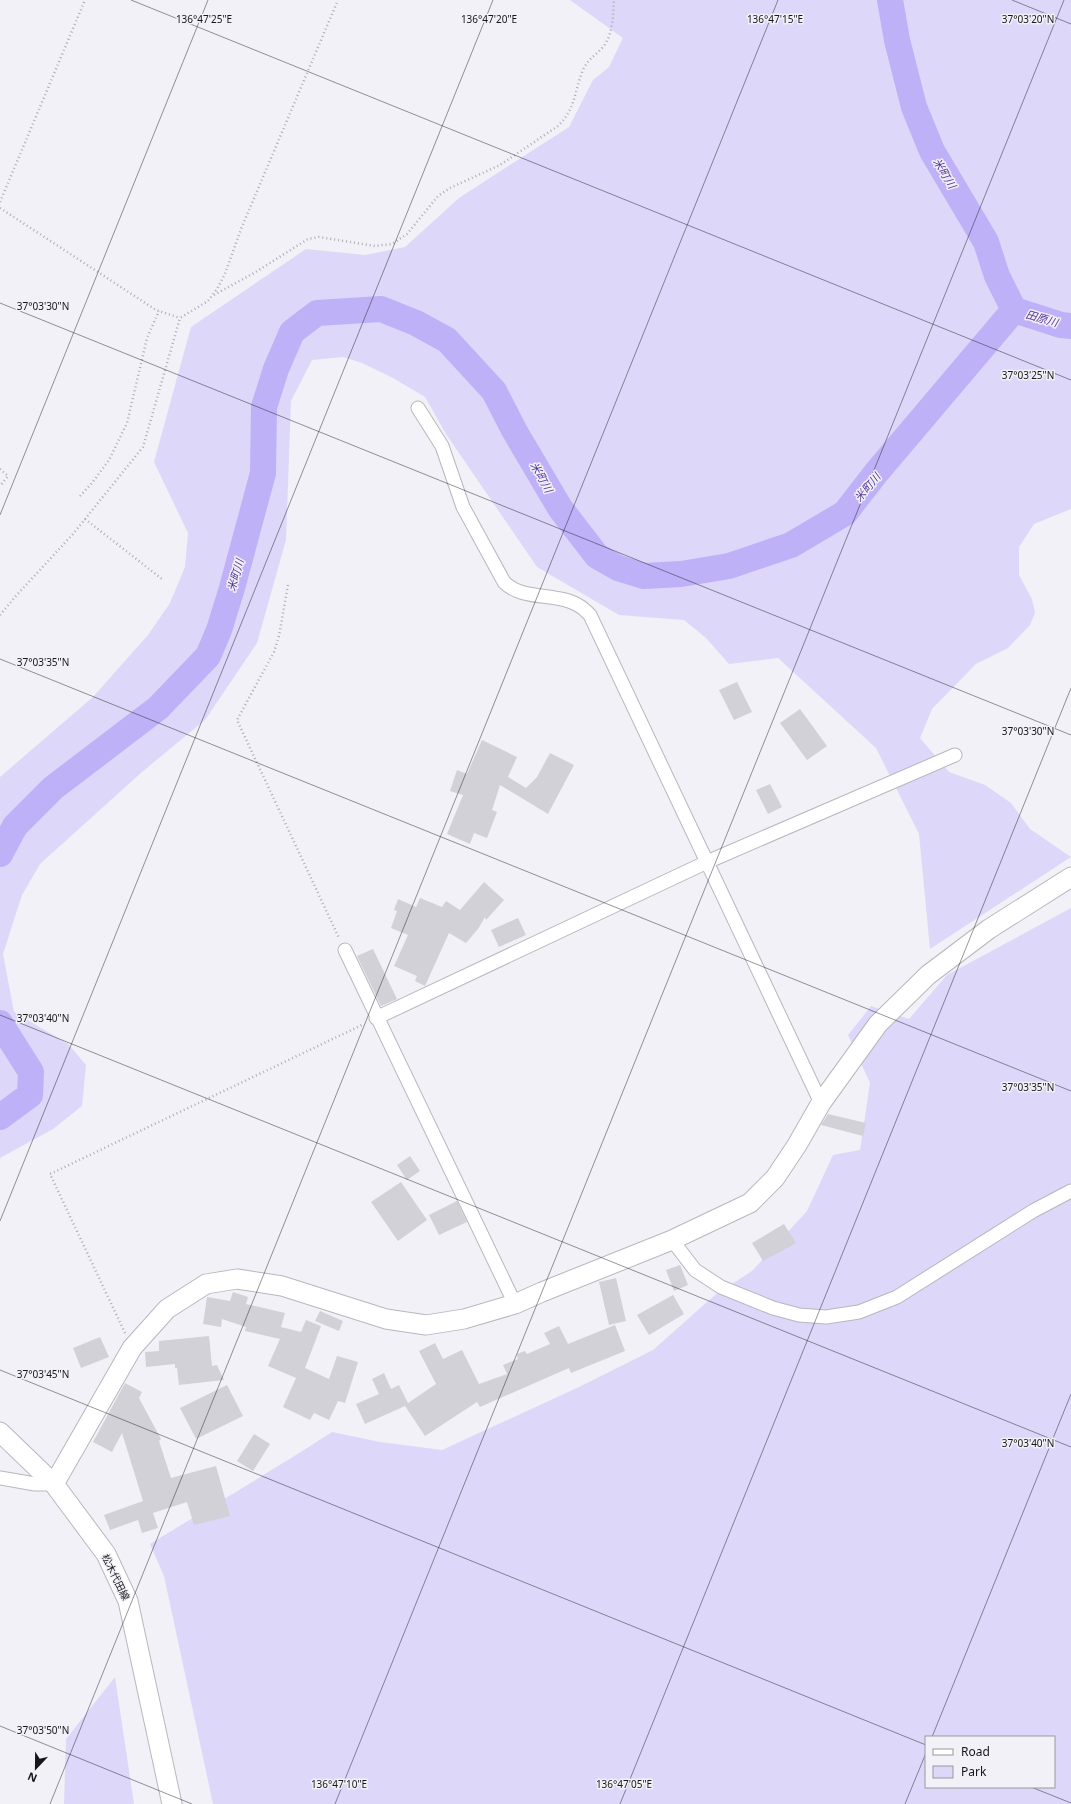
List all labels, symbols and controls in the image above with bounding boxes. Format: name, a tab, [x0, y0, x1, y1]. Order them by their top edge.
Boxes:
text: 136°47'25"E	[176, 12, 232, 26]
text: 136°47'20"E	[461, 12, 517, 26]
text: 136°47'15"E	[747, 12, 803, 26]
text: 37°03'20"N	[1002, 12, 1054, 26]
water label: 米町川	[930, 155, 960, 192]
text: 37°03'30"N	[17, 299, 69, 313]
water label: 田原川	[1024, 306, 1061, 330]
text: 37°03'25"N	[1002, 368, 1054, 382]
water label: 米町川	[527, 459, 557, 496]
water label: 米町川	[851, 469, 884, 504]
water label: 米町川	[223, 556, 247, 593]
text: 37°03'35"N	[17, 655, 69, 669]
text: 37°03'30"N	[1002, 724, 1054, 738]
text: 37°03'40"N	[17, 1011, 69, 1025]
text: 37°03'35"N	[1002, 1080, 1054, 1094]
text: 37°03'45"N	[17, 1367, 69, 1381]
text: 37°03'40"N	[1002, 1436, 1054, 1450]
street label: 松木代田線	[99, 1551, 133, 1603]
text: 37°03'50"N	[17, 1723, 69, 1737]
legend	[925, 1736, 1055, 1788]
text: Road	[961, 1743, 990, 1760]
north arrow	[16, 1748, 56, 1788]
text: Park	[961, 1763, 987, 1780]
text: N	[25, 1769, 39, 1786]
text: 136°47'10"E	[311, 1777, 367, 1791]
text: 136°47'05"E	[596, 1777, 652, 1791]

